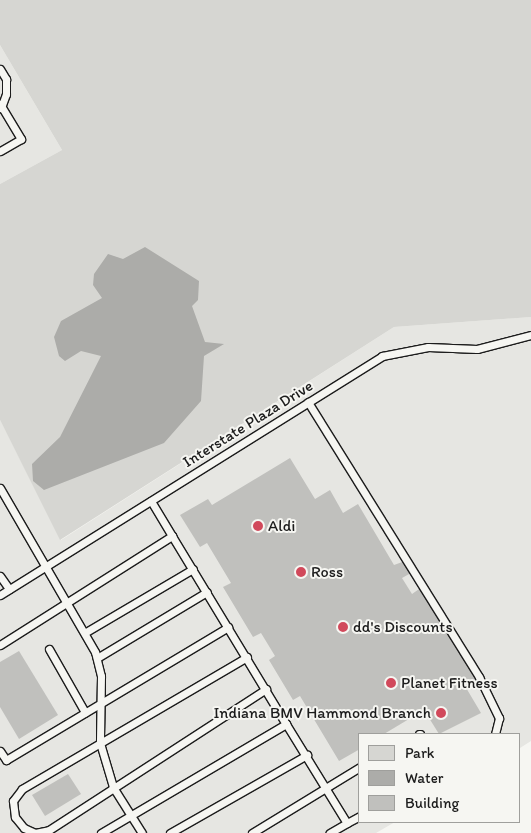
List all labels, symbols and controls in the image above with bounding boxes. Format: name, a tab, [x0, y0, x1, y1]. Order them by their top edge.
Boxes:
street label: Interstate Plaza Drive	[179, 376, 317, 472]
place label: Aldi	[268, 516, 295, 536]
marker: Aldi	[252, 520, 264, 532]
place label: Ross	[311, 562, 343, 582]
marker: Ross	[295, 566, 307, 578]
place label: dd's Discounts	[353, 617, 453, 637]
marker: dd's Discounts	[337, 621, 349, 633]
place label: Planet Fitness	[401, 673, 498, 693]
marker: Planet Fitness	[385, 677, 397, 689]
place label: Indiana BMV Hammond Branch	[213, 703, 431, 723]
marker: Indiana BMV Hammond Branch	[435, 707, 447, 719]
legend	[358, 733, 521, 823]
text: Park	[405, 744, 435, 762]
text: Water	[405, 769, 443, 787]
text: Building	[405, 794, 459, 812]

